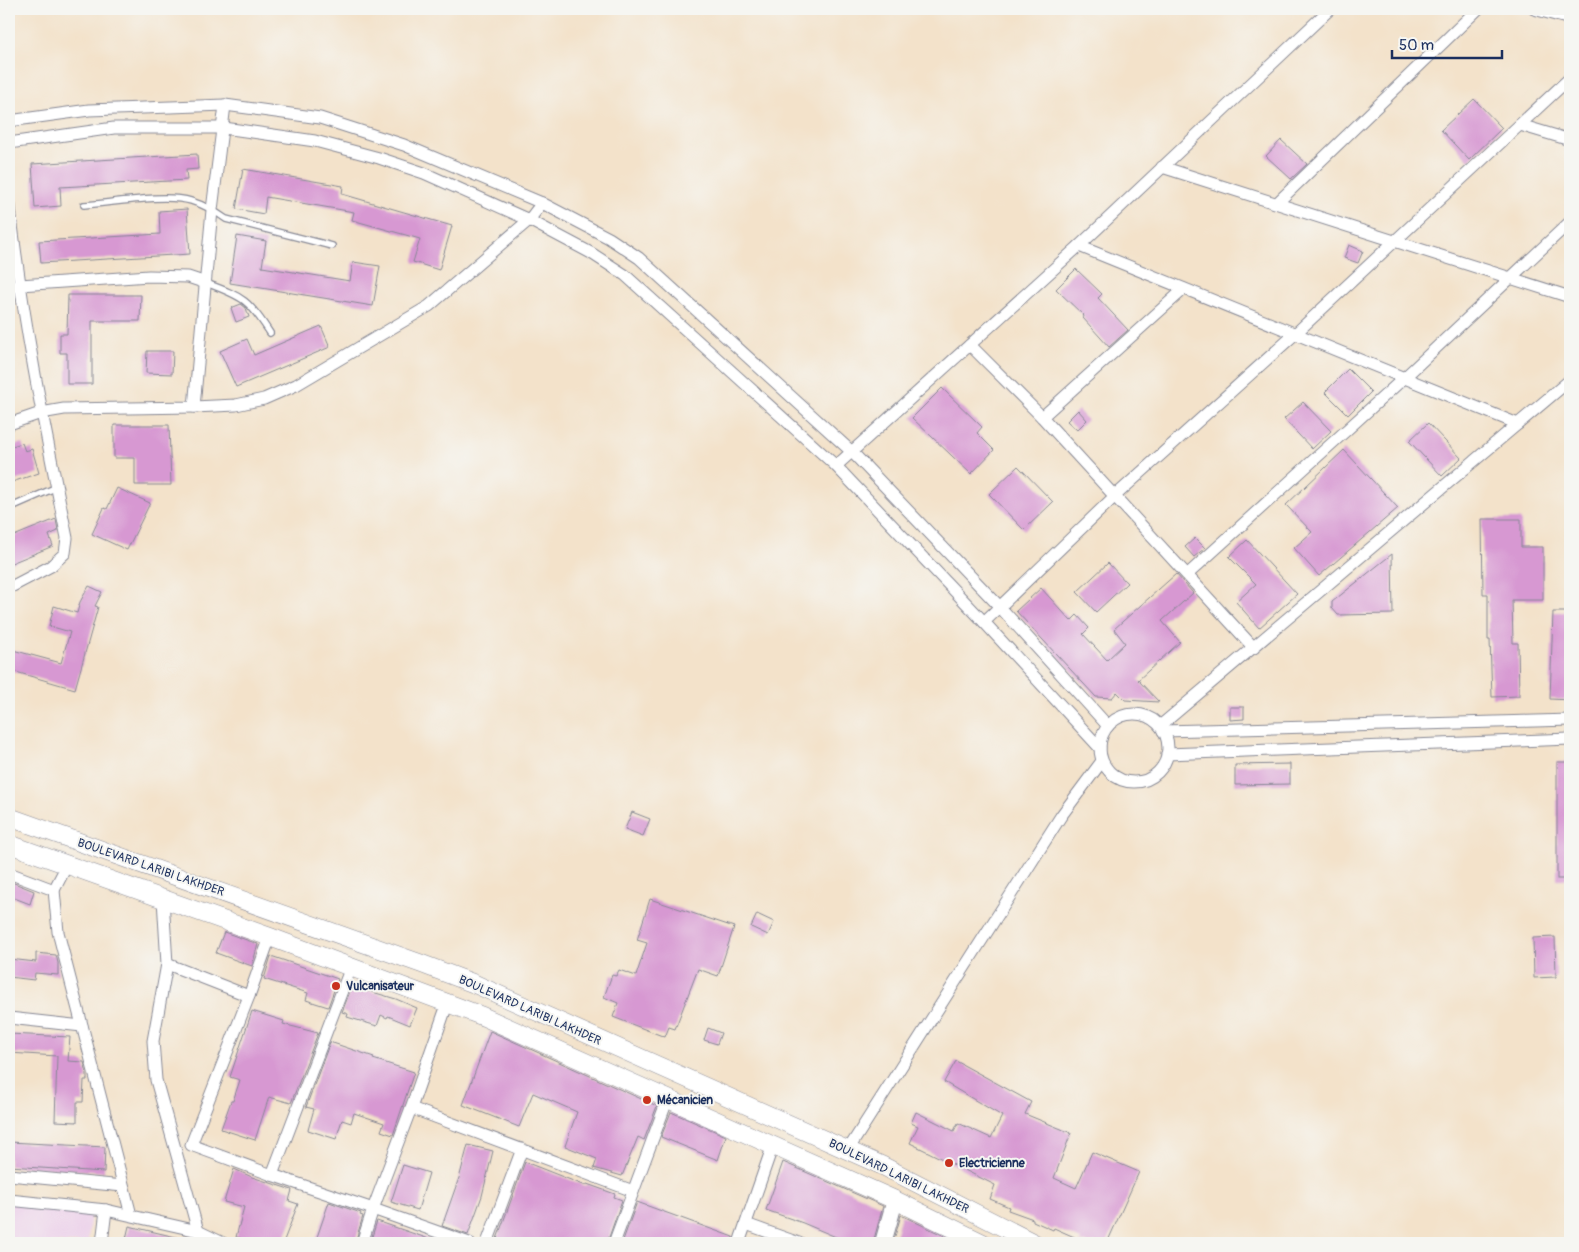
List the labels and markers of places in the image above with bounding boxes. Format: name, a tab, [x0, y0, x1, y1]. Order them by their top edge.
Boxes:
place label: Vulcanisateur	[346, 979, 415, 994]
marker: Vulcanisateur	[330, 980, 342, 992]
place label: Mécanicien	[657, 1093, 713, 1108]
marker: Mécanicien	[641, 1094, 653, 1106]
place label: Electricienne	[959, 1156, 1026, 1171]
marker: Electricienne	[943, 1157, 955, 1169]

